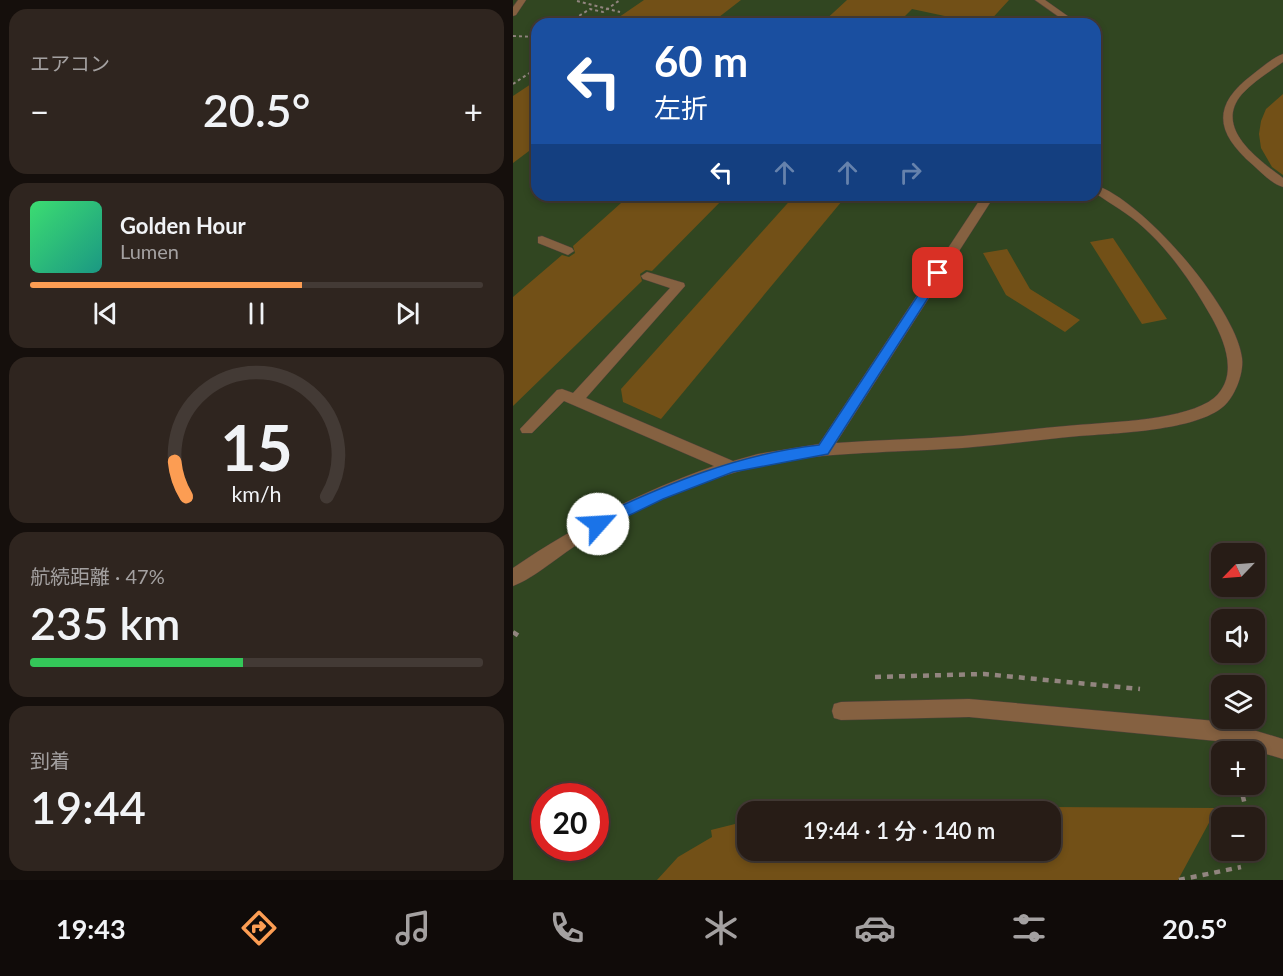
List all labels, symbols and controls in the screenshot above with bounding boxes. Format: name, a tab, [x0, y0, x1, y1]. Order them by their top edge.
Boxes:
text: 60 m	[654, 36, 748, 86]
icon: left	[555, 42, 633, 120]
text: エアコン	[30, 51, 110, 75]
text: 20.5°	[203, 83, 310, 137]
text: −	[30, 91, 49, 131]
text: +	[464, 91, 483, 131]
text: 左折	[654, 91, 708, 124]
icon: left	[705, 156, 738, 189]
icon: ahead	[768, 156, 801, 189]
icon: ahead	[831, 156, 864, 189]
icon: right	[894, 156, 927, 189]
text: Golden Hour	[120, 212, 246, 239]
text: Lumen	[120, 239, 179, 263]
pin	[912, 247, 963, 298]
icon: arrive	[921, 256, 954, 289]
icon: previous	[89, 297, 122, 330]
icon: pause	[240, 297, 273, 330]
icon: next	[391, 297, 424, 330]
text: 15	[220, 409, 293, 484]
text: km/h	[231, 481, 282, 507]
position arrow	[566, 492, 630, 556]
north arrow	[1211, 543, 1265, 597]
map controls	[1211, 543, 1265, 861]
text: 航続距離 · 47%	[30, 564, 165, 588]
text: 235 km	[30, 596, 180, 650]
button: sound	[1211, 609, 1265, 663]
button: layers	[1211, 675, 1265, 729]
button: +	[1211, 741, 1265, 795]
text: 到着	[30, 748, 70, 772]
text: 19:44	[30, 780, 146, 834]
speed limit sign: 20	[531, 783, 609, 861]
button: −	[1211, 807, 1265, 861]
text: 19:44 · 1 分 · 140 m	[803, 817, 995, 844]
icon: directions	[238, 907, 280, 949]
icon: music	[392, 907, 434, 949]
icon: phone	[546, 907, 588, 949]
icon: climate	[700, 907, 742, 949]
icon: car	[854, 907, 896, 949]
icon: filters	[1008, 907, 1050, 949]
text: 19:43	[56, 912, 126, 945]
text: 20.5°	[1162, 912, 1227, 945]

